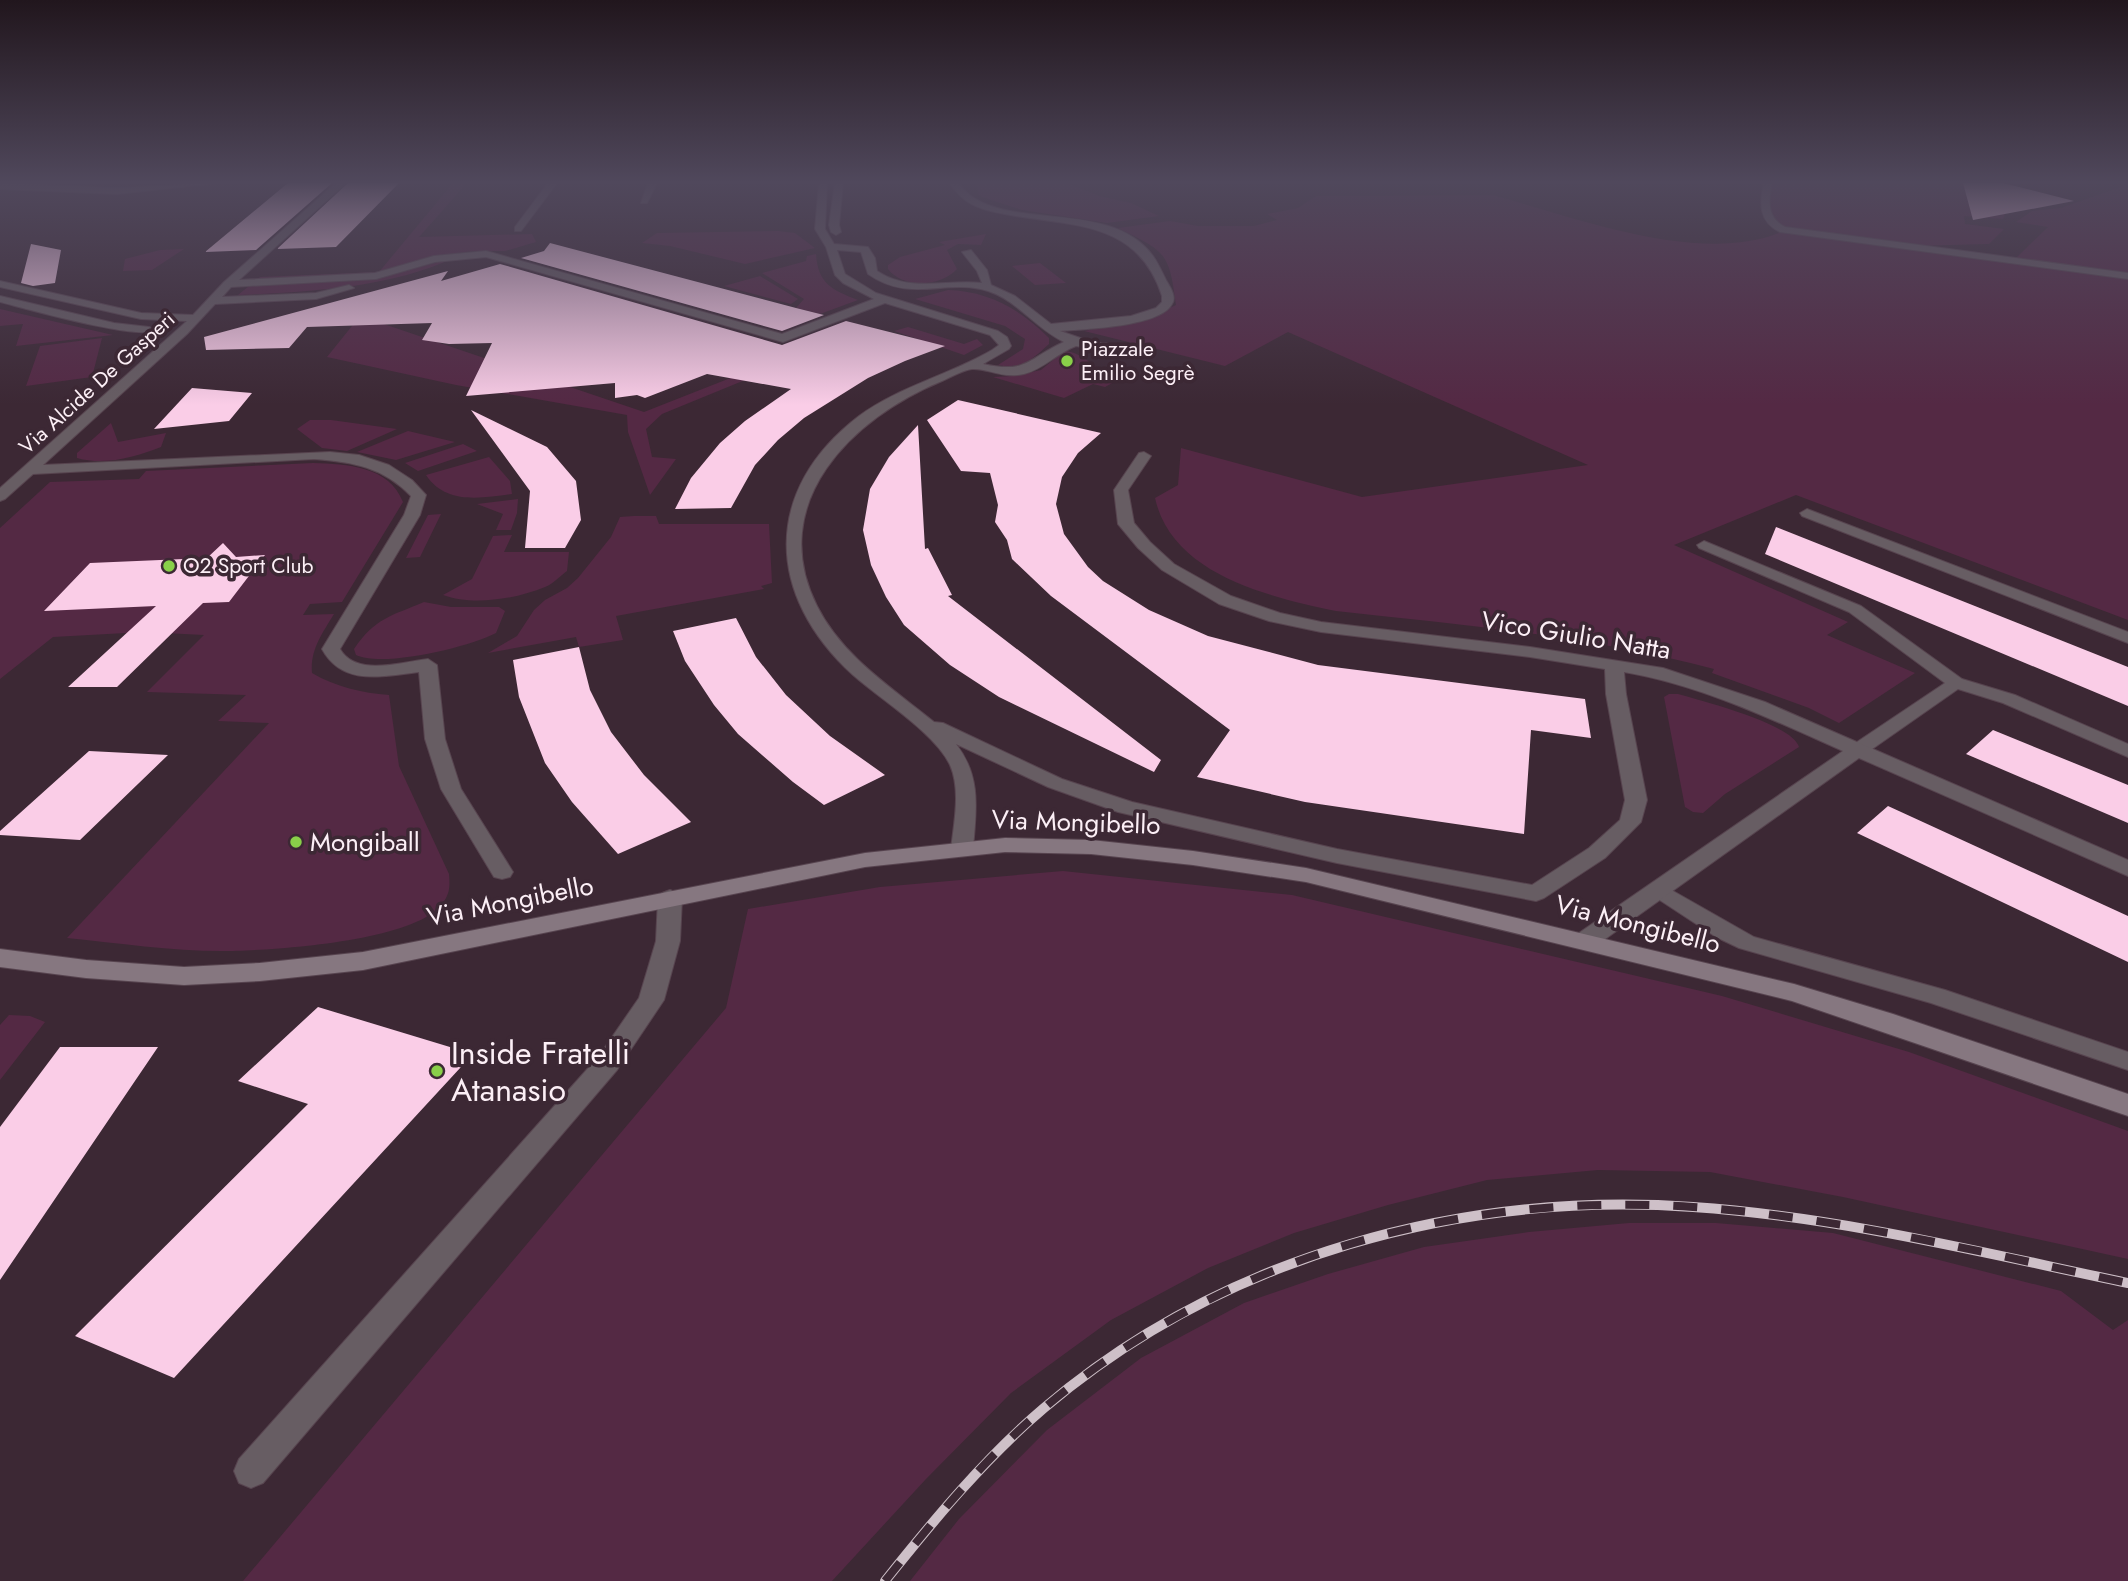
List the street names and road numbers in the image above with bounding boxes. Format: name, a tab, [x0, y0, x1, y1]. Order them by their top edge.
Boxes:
street label: Via Alcide De Gasperi	[12, 305, 182, 461]
street label: Vico Giulio Natta	[1479, 601, 1673, 669]
street label: Via Mongibello	[991, 800, 1161, 844]
street label: Via Mongibello	[423, 866, 597, 936]
street label: Via Mongibello	[1551, 885, 1725, 963]

